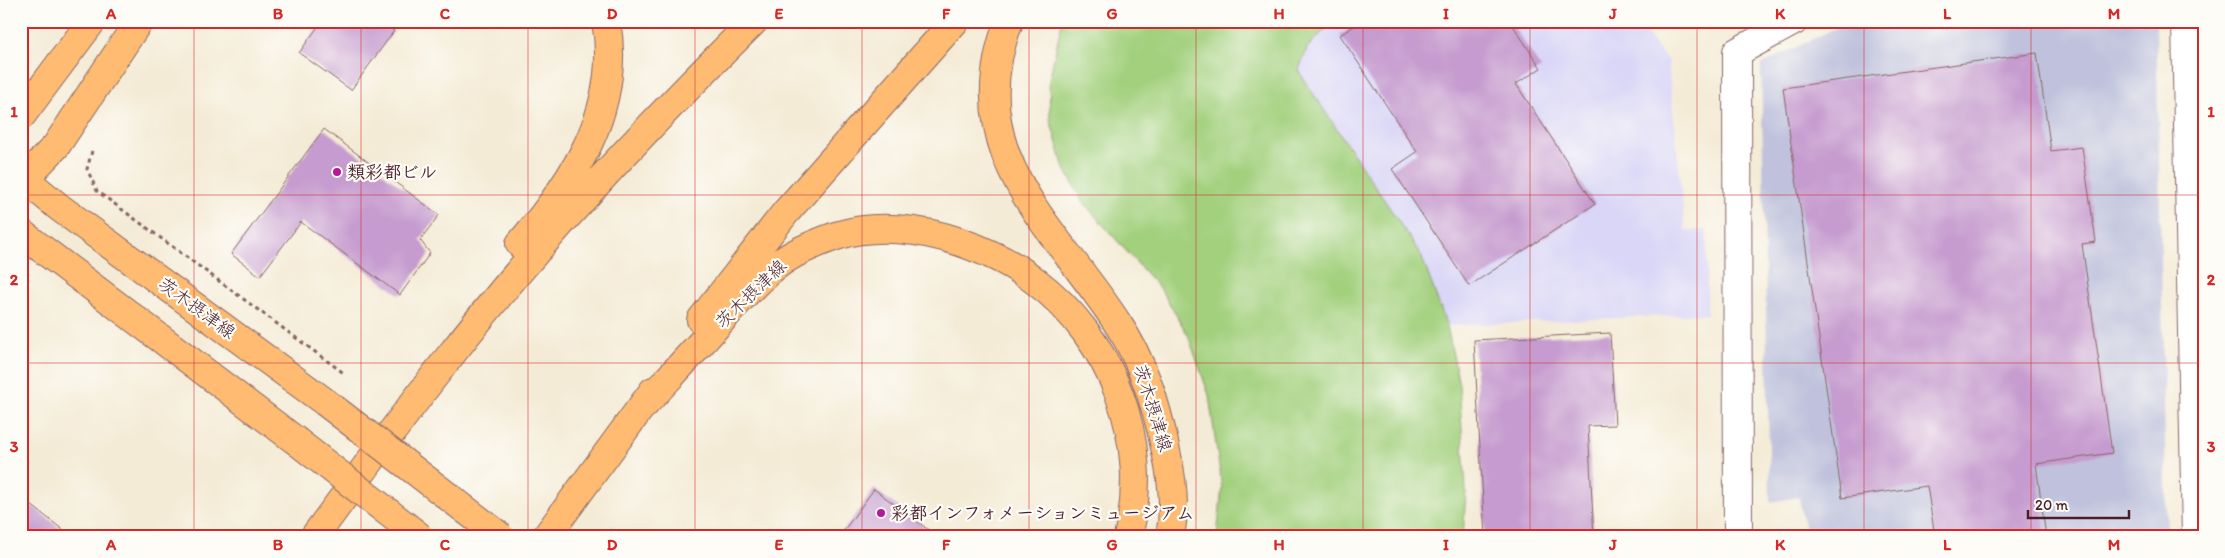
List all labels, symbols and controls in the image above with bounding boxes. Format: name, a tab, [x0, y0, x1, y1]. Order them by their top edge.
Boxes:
text: A	[105, 4, 117, 23]
text: B	[273, 4, 284, 23]
text: C	[440, 4, 451, 23]
text: D	[607, 4, 618, 23]
text: E	[775, 4, 784, 23]
text: F	[942, 4, 951, 23]
text: G	[1106, 4, 1118, 23]
text: H	[1273, 4, 1285, 23]
text: I	[1443, 4, 1449, 23]
text: J	[1608, 4, 1617, 23]
text: K	[1775, 4, 1786, 23]
text: L	[1943, 4, 1952, 23]
text: M	[2108, 4, 2120, 23]
text: 1	[10, 102, 18, 121]
text: 1	[2207, 102, 2215, 121]
place label: 類彩都ビル	[347, 161, 437, 183]
marker: 類彩都ビル	[331, 166, 343, 178]
street label: 茨木摂津線	[711, 255, 791, 333]
text: 2	[10, 270, 19, 289]
text: 2	[2207, 270, 2216, 289]
street label: 茨木摂津線	[154, 273, 240, 343]
street label: 茨木摂津線	[1129, 362, 1177, 454]
text: 3	[10, 437, 19, 456]
text: 3	[2207, 437, 2216, 456]
scale bar	[2028, 488, 2129, 520]
text: 20 m	[2035, 496, 2069, 514]
place label: 彩都インフォメーションミュージアム	[891, 502, 1194, 524]
marker: 彩都インフォメーションミュージアム	[875, 507, 887, 519]
text: A	[105, 535, 117, 554]
text: B	[273, 535, 284, 554]
text: C	[440, 535, 451, 554]
text: D	[607, 535, 618, 554]
text: E	[775, 535, 784, 554]
text: F	[942, 535, 951, 554]
text: G	[1106, 535, 1118, 554]
text: H	[1273, 535, 1285, 554]
text: I	[1443, 535, 1449, 554]
text: J	[1608, 535, 1617, 554]
text: K	[1775, 535, 1786, 554]
text: L	[1943, 535, 1952, 554]
text: M	[2108, 535, 2120, 554]

